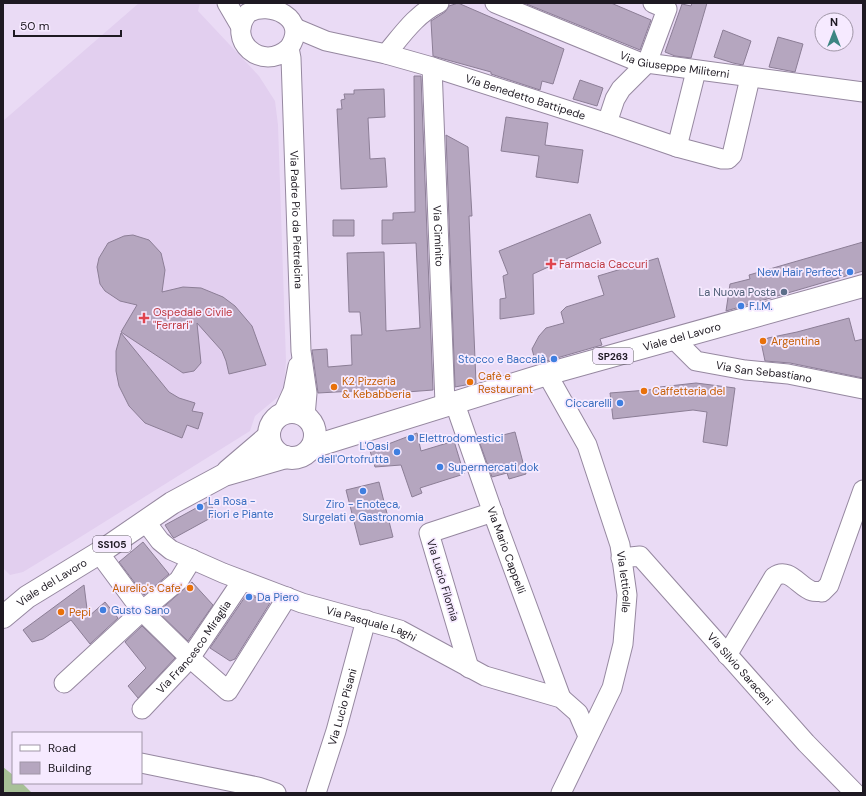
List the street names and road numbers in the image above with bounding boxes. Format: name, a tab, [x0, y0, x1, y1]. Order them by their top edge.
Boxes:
street label: Via Giuseppe Militerni	[618, 48, 730, 81]
street label: Via Benedetto Battipede	[464, 71, 587, 123]
street label: Via Padre Pio da Pietrelcina	[287, 150, 306, 289]
street label: Via Ciminito	[430, 205, 447, 267]
street label: Viale del Lavoro	[641, 319, 722, 354]
road number: SP263	[593, 348, 633, 364]
street label: Via San Sebastiano	[715, 358, 813, 386]
street label: Via Mario Cappelli	[484, 505, 529, 596]
road number: SS105	[93, 536, 131, 552]
street label: Via Lucio Filomia	[424, 537, 462, 623]
street label: Via Ietticelle	[614, 550, 634, 613]
street label: Viale del Lavoro	[14, 555, 89, 610]
street label: Via Francesco Miraglia	[153, 598, 234, 696]
street label: Via Pasquale Laghi	[324, 603, 419, 645]
street label: Via Silvio Saraceni	[704, 630, 776, 708]
street label: Via Lucio Pisani	[325, 667, 360, 747]

